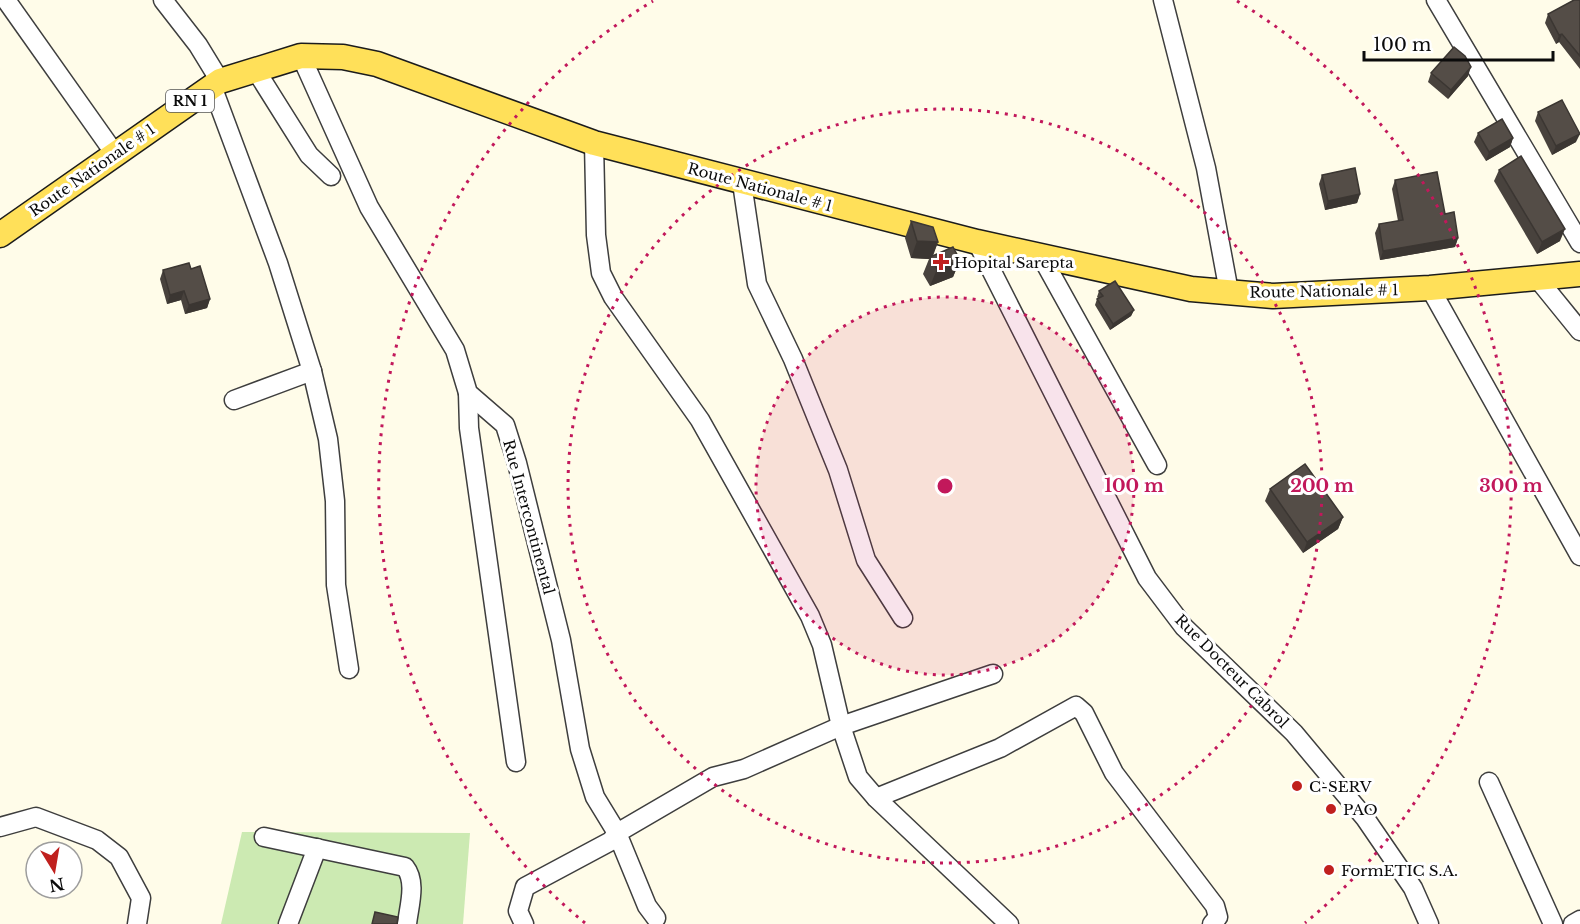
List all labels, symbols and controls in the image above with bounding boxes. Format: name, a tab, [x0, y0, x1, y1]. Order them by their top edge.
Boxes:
scale bar	[1364, 24, 1553, 62]
text: 100 m	[1373, 34, 1431, 56]
road number: RN 1	[166, 90, 214, 112]
street label: Route Nationale # 1	[25, 119, 159, 221]
street label: Route Nationale # 1	[685, 158, 835, 216]
marker: Hopital Sarepta	[932, 253, 950, 271]
place label: Hopital Sarepta	[954, 253, 1074, 272]
street label: Route Nationale # 1	[1249, 280, 1399, 302]
street label: Rue Intercontinental	[499, 437, 559, 597]
text: 100 m	[1104, 475, 1164, 497]
text: 200 m	[1290, 475, 1354, 497]
text: 300 m	[1479, 475, 1543, 497]
centre of rings	[935, 476, 955, 496]
street label: Rue Docteur Cabrol	[1171, 610, 1293, 732]
place label: C-SERV	[1309, 777, 1372, 796]
marker: C-SERV	[1290, 779, 1304, 793]
place label: PAO	[1343, 800, 1378, 819]
marker: PAO	[1324, 802, 1338, 816]
north arrow	[24, 840, 84, 900]
place label: FormETIC S.A.	[1341, 861, 1458, 880]
marker: FormETIC S.A.	[1322, 863, 1336, 877]
text: N	[48, 873, 66, 896]

